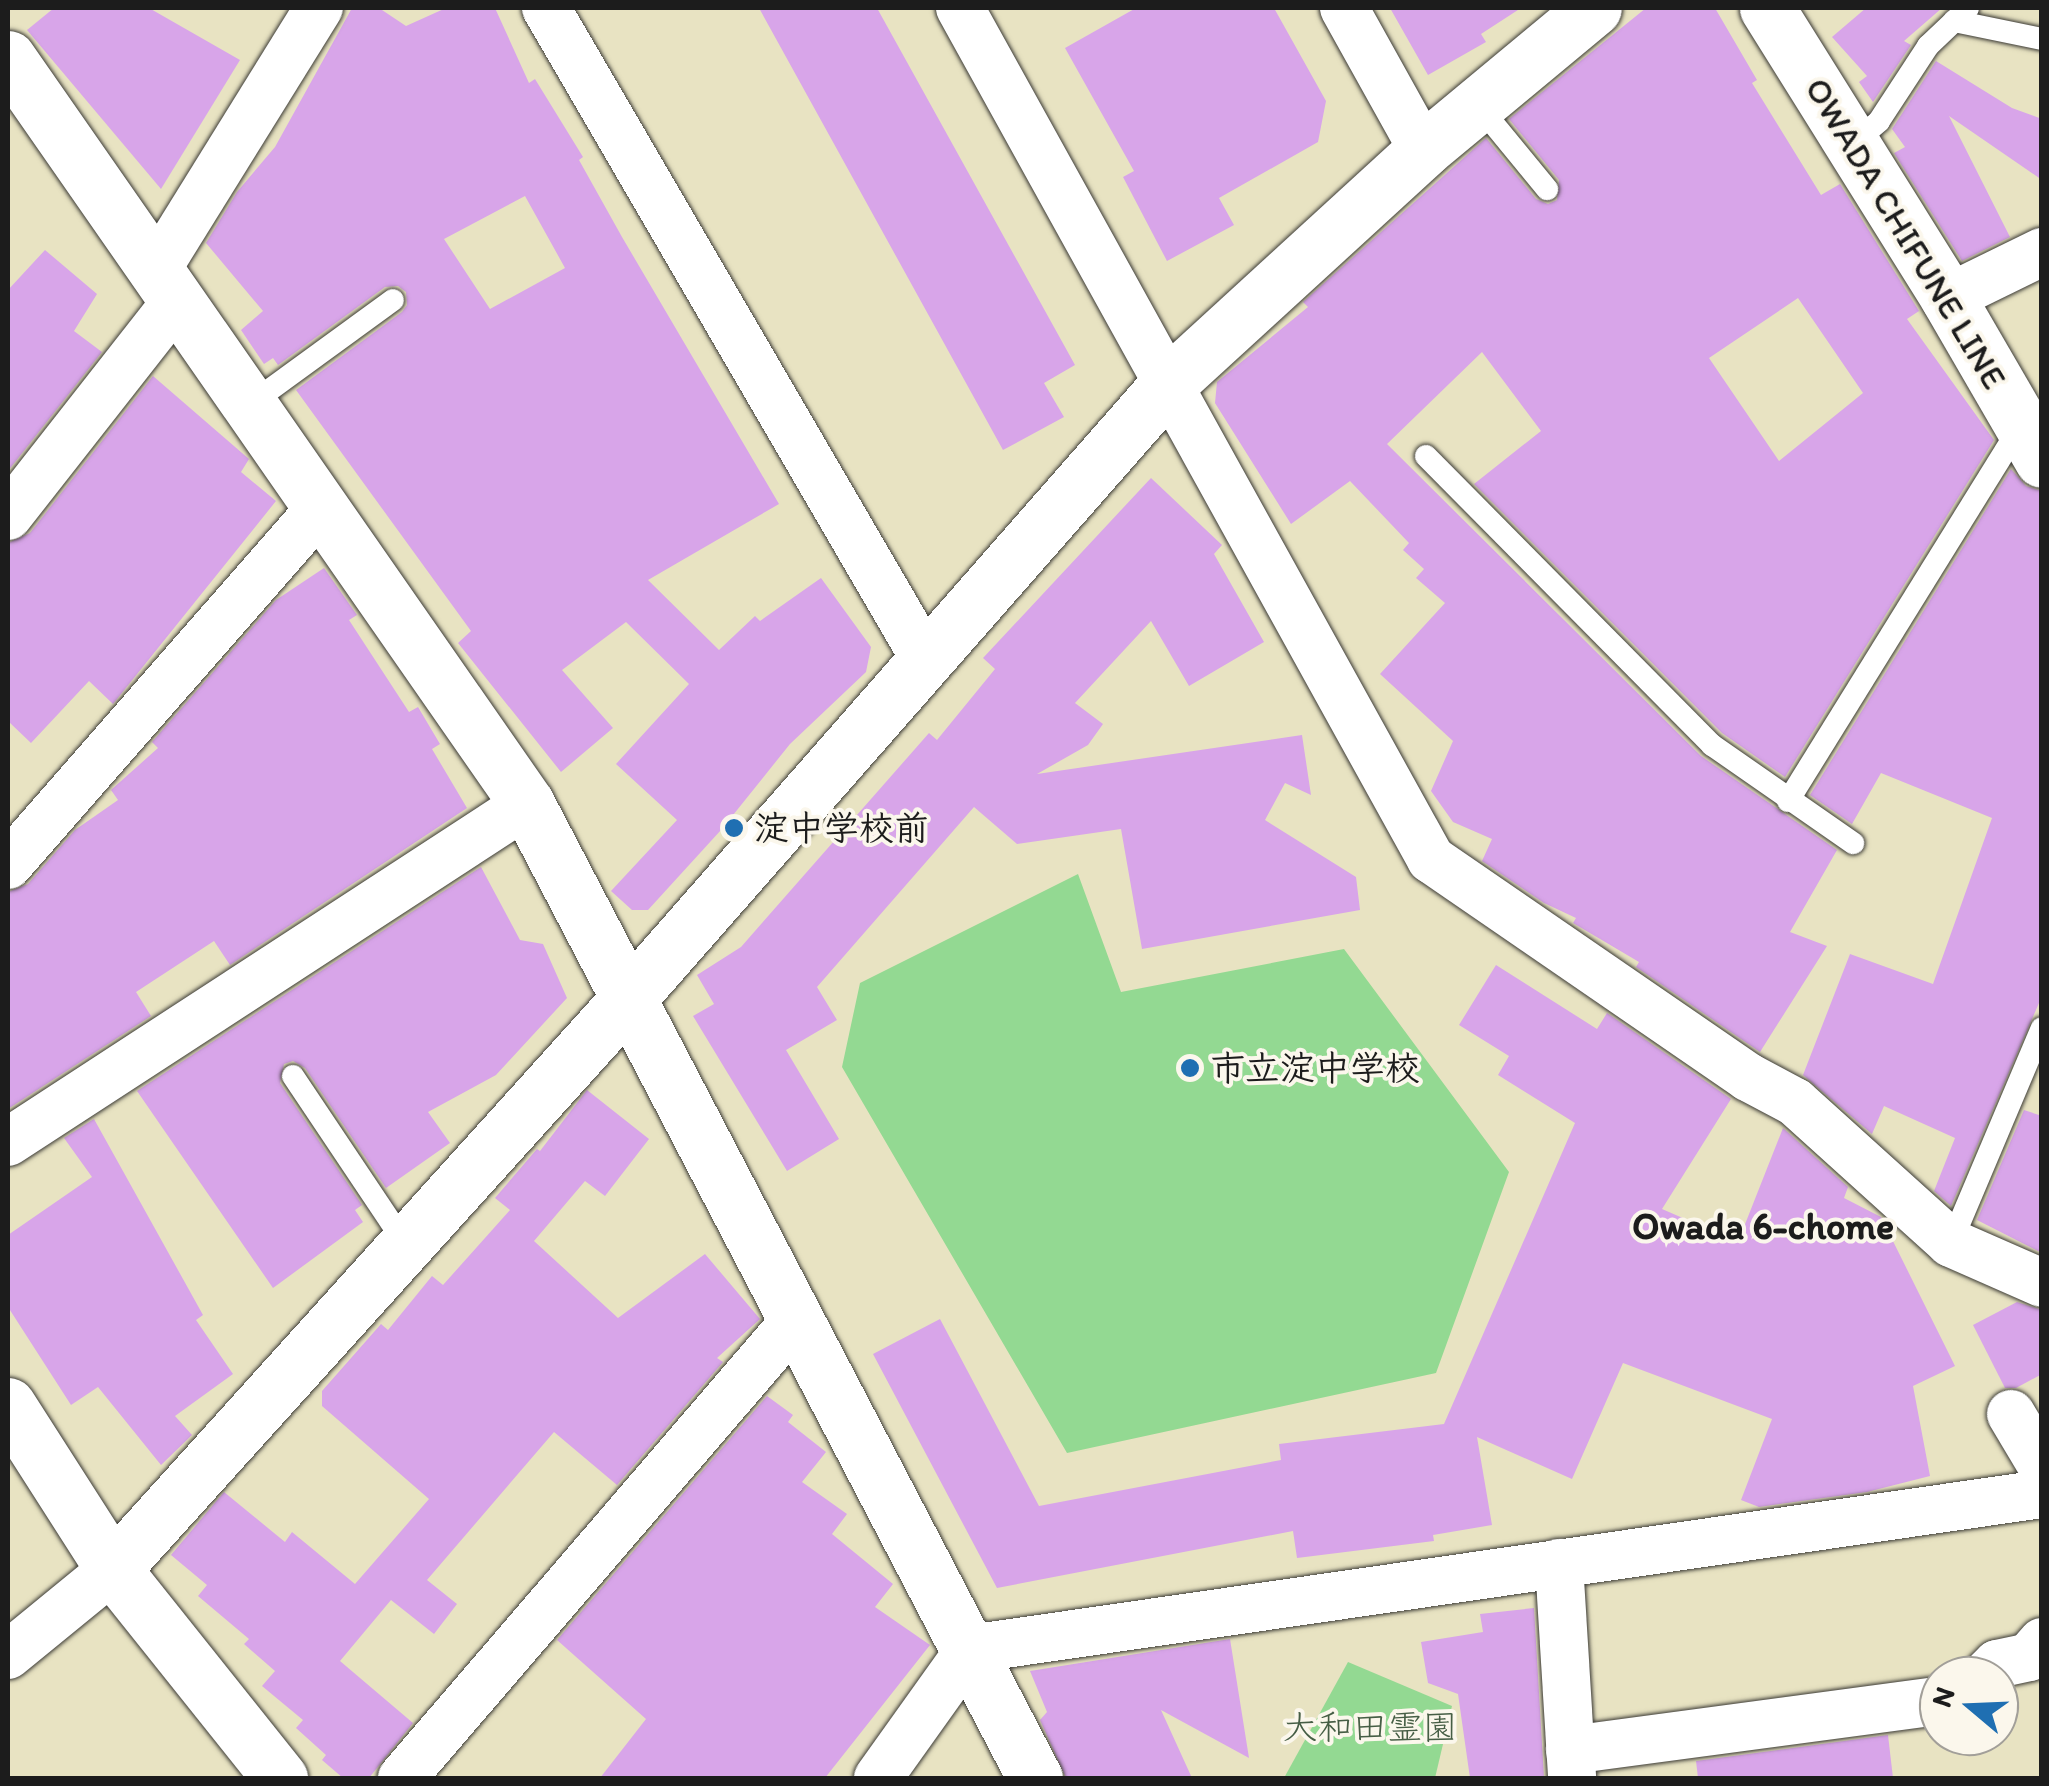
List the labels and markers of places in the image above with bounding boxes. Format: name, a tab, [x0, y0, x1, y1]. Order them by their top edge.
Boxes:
place label: 淀中学校前	[754, 807, 929, 849]
marker: 淀中学校前	[723, 817, 745, 839]
place label: 市立淀中学校	[1210, 1047, 1420, 1089]
marker: 市立淀中学校	[1179, 1057, 1201, 1079]

